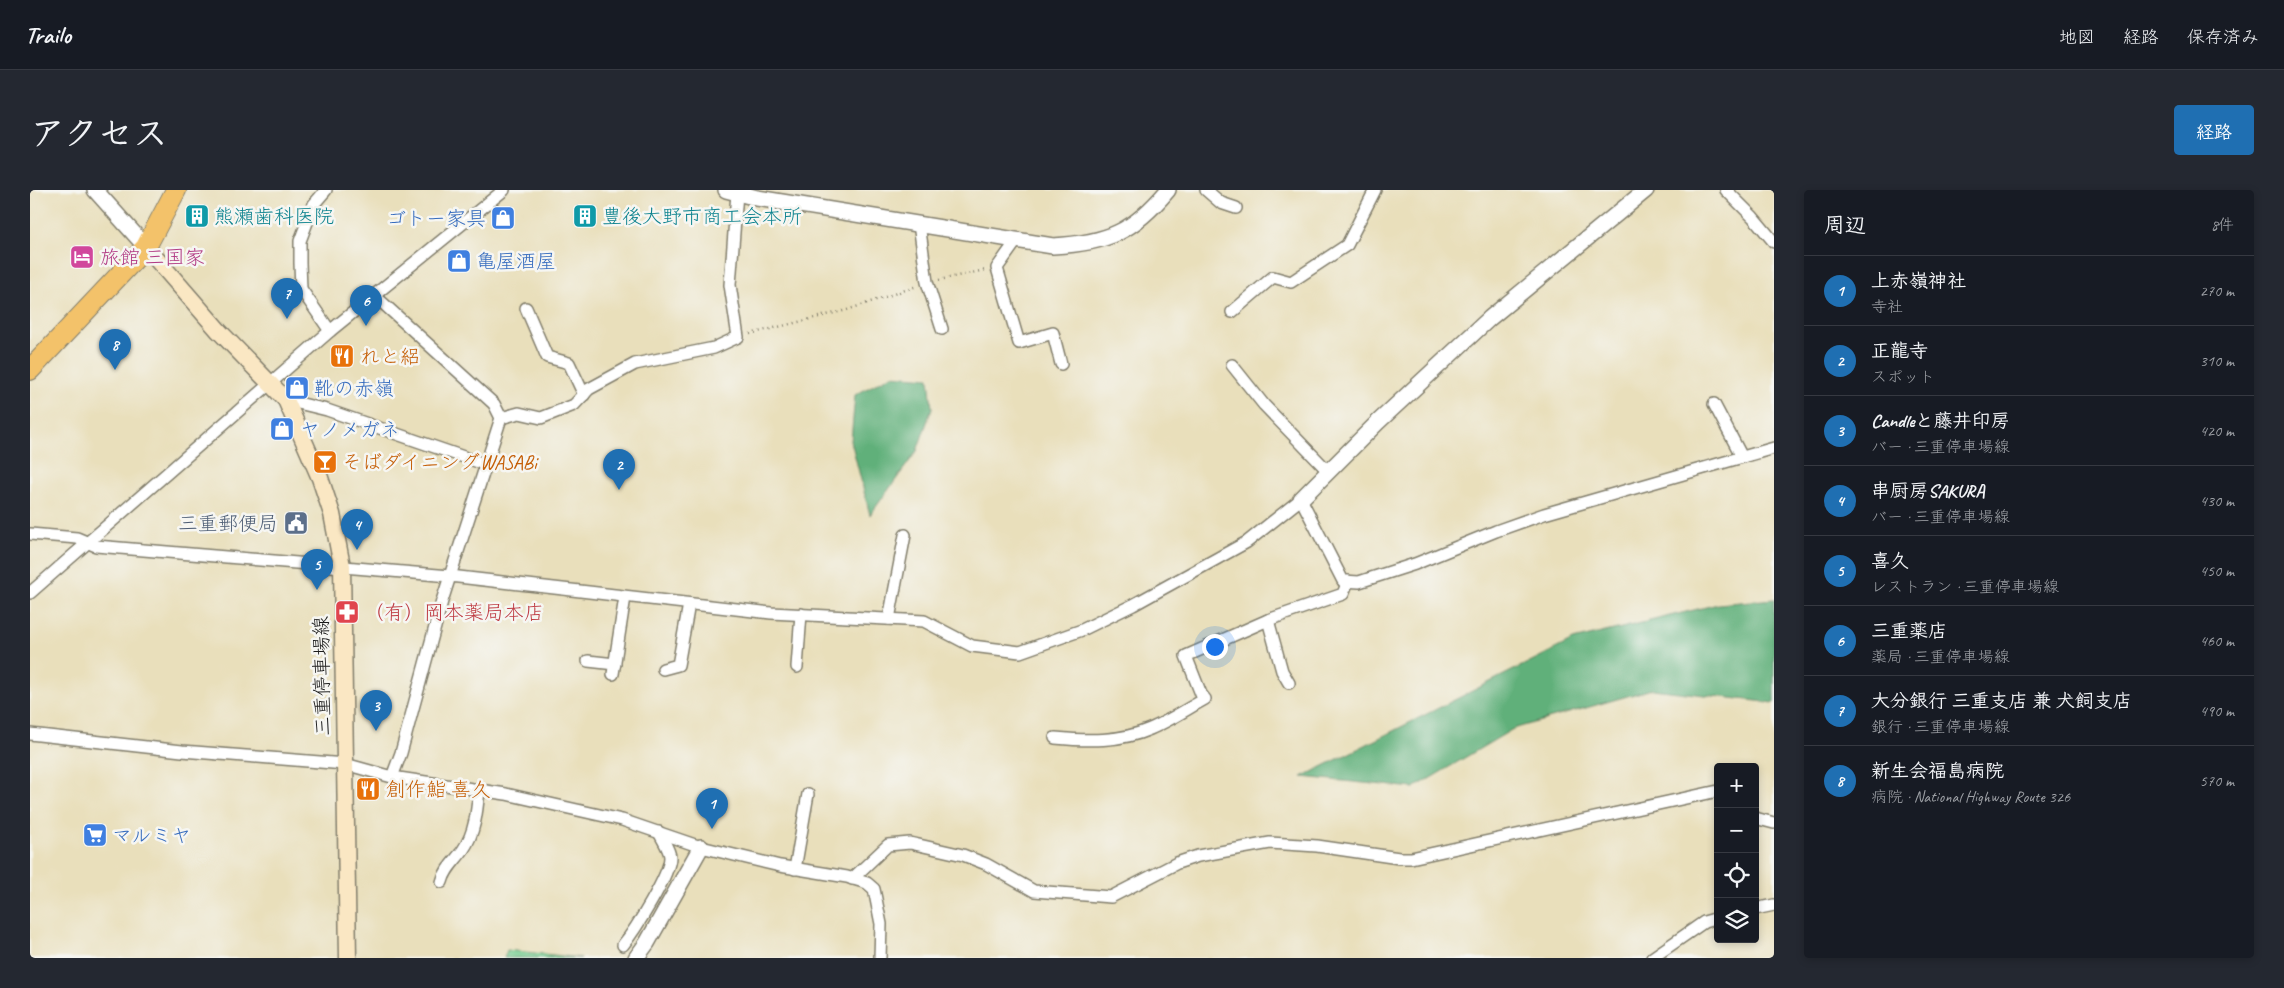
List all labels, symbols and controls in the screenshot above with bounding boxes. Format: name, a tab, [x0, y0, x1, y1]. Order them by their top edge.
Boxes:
text: Trailo	[25, 20, 71, 50]
text: 地図	[2059, 26, 2095, 48]
text: 経路	[2123, 26, 2159, 48]
text: 保存済み	[2187, 26, 2259, 48]
button: 経路	[2174, 105, 2254, 155]
text: アクセス	[30, 111, 168, 156]
building icon: 熊瀬歯科医院	[184, 203, 210, 229]
building icon: 豊後大野市商工会本所	[572, 203, 598, 229]
place label: 熊瀬歯科医院	[214, 204, 334, 229]
place label: 豊後大野市商工会本所	[602, 204, 802, 229]
shop icon: ゴトー家具	[490, 205, 516, 231]
place label: ゴトー家具	[386, 206, 486, 231]
text: 周辺	[1824, 212, 1866, 238]
text: 8件	[2211, 215, 2234, 235]
hotel icon: 旅館 三国家	[69, 244, 95, 270]
place label: 旅館 三国家	[100, 245, 205, 270]
shop icon: 亀屋酒屋	[446, 248, 472, 274]
place label: 亀屋酒屋	[476, 249, 556, 274]
text: 上赤嶺神社	[1871, 269, 1966, 293]
pin: 7	[271, 278, 303, 319]
text: 1	[1836, 281, 1844, 301]
text: 270 m	[2200, 281, 2234, 301]
pin: 6	[350, 285, 382, 326]
text: 寺社	[1871, 297, 1903, 317]
pin: 8	[99, 329, 131, 370]
text: 正龍寺	[1871, 339, 1928, 363]
restaurant icon: れと絽	[329, 343, 355, 369]
place label: れと絽	[360, 344, 420, 369]
text: 2	[1836, 351, 1844, 371]
text: 310 m	[2200, 351, 2234, 371]
text: スポット	[1871, 367, 1935, 387]
shop icon: 靴の赤嶺	[284, 375, 310, 401]
place label: 靴の赤嶺	[314, 376, 394, 401]
text: Candleと藤井印房	[1871, 409, 2010, 433]
shop icon: ヤノメガネ	[269, 416, 295, 442]
place label: ヤノメガネ	[300, 417, 400, 442]
text: 3	[1836, 421, 1844, 441]
text: 420 m	[2200, 421, 2234, 441]
text: バー · 三重停車場線	[1871, 437, 2010, 457]
bar icon: そばダイニングWASABi	[312, 449, 338, 475]
pin: 2	[603, 449, 635, 490]
place label: そばダイニングWASABi	[342, 450, 539, 475]
text: 串厨房SAKURA	[1871, 479, 1985, 503]
text: 4	[1836, 491, 1844, 511]
text: 430 m	[2200, 491, 2234, 511]
text: バー · 三重停車場線	[1871, 507, 2010, 527]
pin: 4	[341, 509, 373, 550]
public building icon: 三重郵便局	[283, 510, 309, 536]
place label: 三重郵便局	[178, 511, 278, 536]
pin: 5	[301, 549, 333, 590]
text: 喜久	[1871, 549, 1909, 573]
text: 5	[1837, 561, 1843, 581]
text: 450 m	[2200, 561, 2234, 581]
text: レストラン · 三重停車場線	[1871, 577, 2059, 597]
pharmacy icon: （有）岡本薬局本店	[334, 599, 360, 625]
place label: （有）岡本薬局本店	[364, 600, 544, 625]
street label: 三重停車場線	[308, 616, 336, 736]
text: 三重薬店	[1871, 619, 1947, 643]
text: 6	[1836, 631, 1844, 651]
text: 460 m	[2200, 631, 2234, 651]
your location	[1202, 634, 1228, 660]
text: 薬局 · 三重停車場線	[1871, 647, 2010, 667]
text: 大分銀行 三重支店 兼 犬飼支店	[1871, 689, 2132, 713]
pin: 3	[360, 690, 392, 731]
text: 7	[1836, 701, 1844, 721]
text: 490 m	[2200, 701, 2234, 721]
text: 銀行 · 三重停車場線	[1871, 717, 2010, 737]
text: 新生会福島病院	[1871, 759, 2004, 783]
map controls	[1714, 763, 1759, 943]
button: +	[1714, 763, 1759, 808]
text: 8	[1836, 771, 1844, 791]
text: 570 m	[2200, 771, 2234, 791]
restaurant icon: 創作鮨 喜久	[355, 776, 381, 802]
place label: 創作鮨 喜久	[386, 777, 491, 802]
text: 病院 · National Highway Route 326	[1871, 787, 2070, 807]
pin: 1	[696, 788, 728, 829]
button: −	[1714, 808, 1759, 853]
supermarket icon: マルミヤ	[82, 822, 108, 848]
place label: マルミヤ	[112, 823, 191, 848]
button: locate	[1714, 853, 1759, 898]
button: layers	[1714, 898, 1759, 943]

